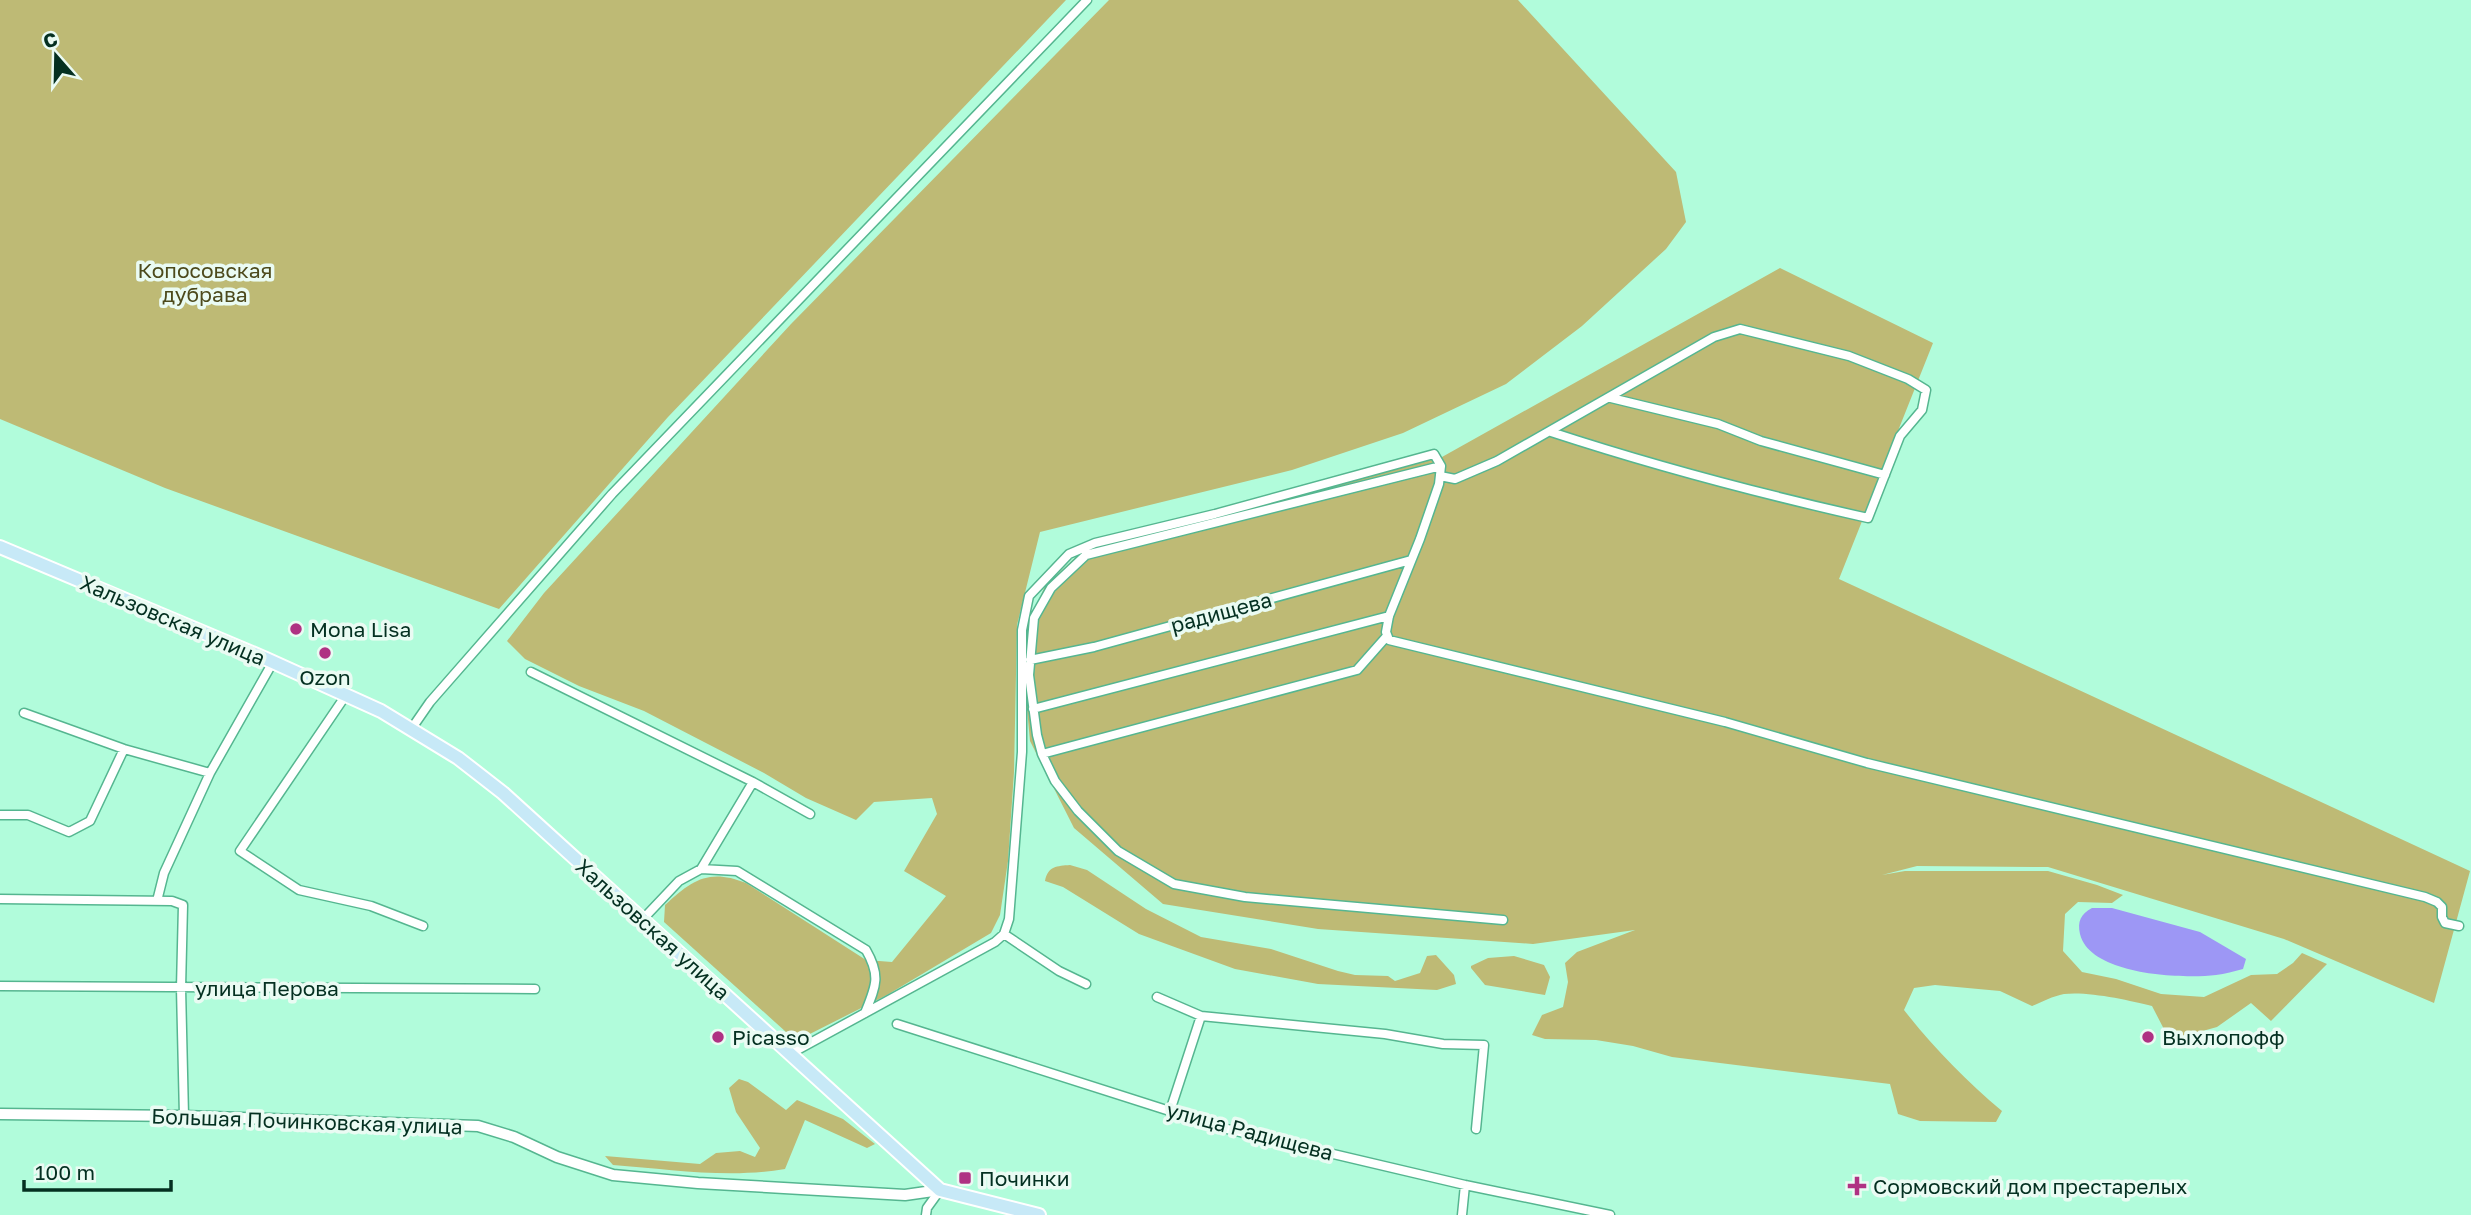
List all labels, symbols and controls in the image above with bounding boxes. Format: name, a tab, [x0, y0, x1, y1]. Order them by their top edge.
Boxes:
north arrow	[21, 21, 91, 91]
text: С	[40, 26, 60, 53]
park label: Копосовская дубрава	[137, 257, 273, 307]
street label: Хальзовская улица	[77, 569, 269, 671]
street label: радищева	[1167, 586, 1275, 638]
place label: Mona Lisa	[310, 616, 411, 642]
marker: Mona Lisa	[288, 621, 304, 637]
marker: Ozon	[317, 645, 333, 661]
place label: Ozon	[299, 664, 351, 690]
street label: Хальзовская улица	[571, 853, 735, 1005]
street label: улица Перова	[195, 975, 339, 1001]
place label: Picasso	[732, 1024, 810, 1050]
place label: Выхлопофф	[2162, 1024, 2285, 1050]
marker: Picasso	[710, 1029, 726, 1045]
marker: Выхлопофф	[2140, 1029, 2156, 1045]
street label: улица Радищева	[1164, 1096, 1336, 1166]
street label: Большая Починковская улица	[151, 1103, 463, 1139]
scale bar	[24, 1148, 172, 1192]
text: 100 m	[35, 1159, 95, 1185]
place label: Починки	[979, 1165, 1070, 1191]
marker: Починки	[957, 1170, 973, 1186]
place label: Сормовский дом престарелых	[1873, 1173, 2188, 1199]
marker: Сормовский дом престарелых	[1847, 1176, 1867, 1196]

